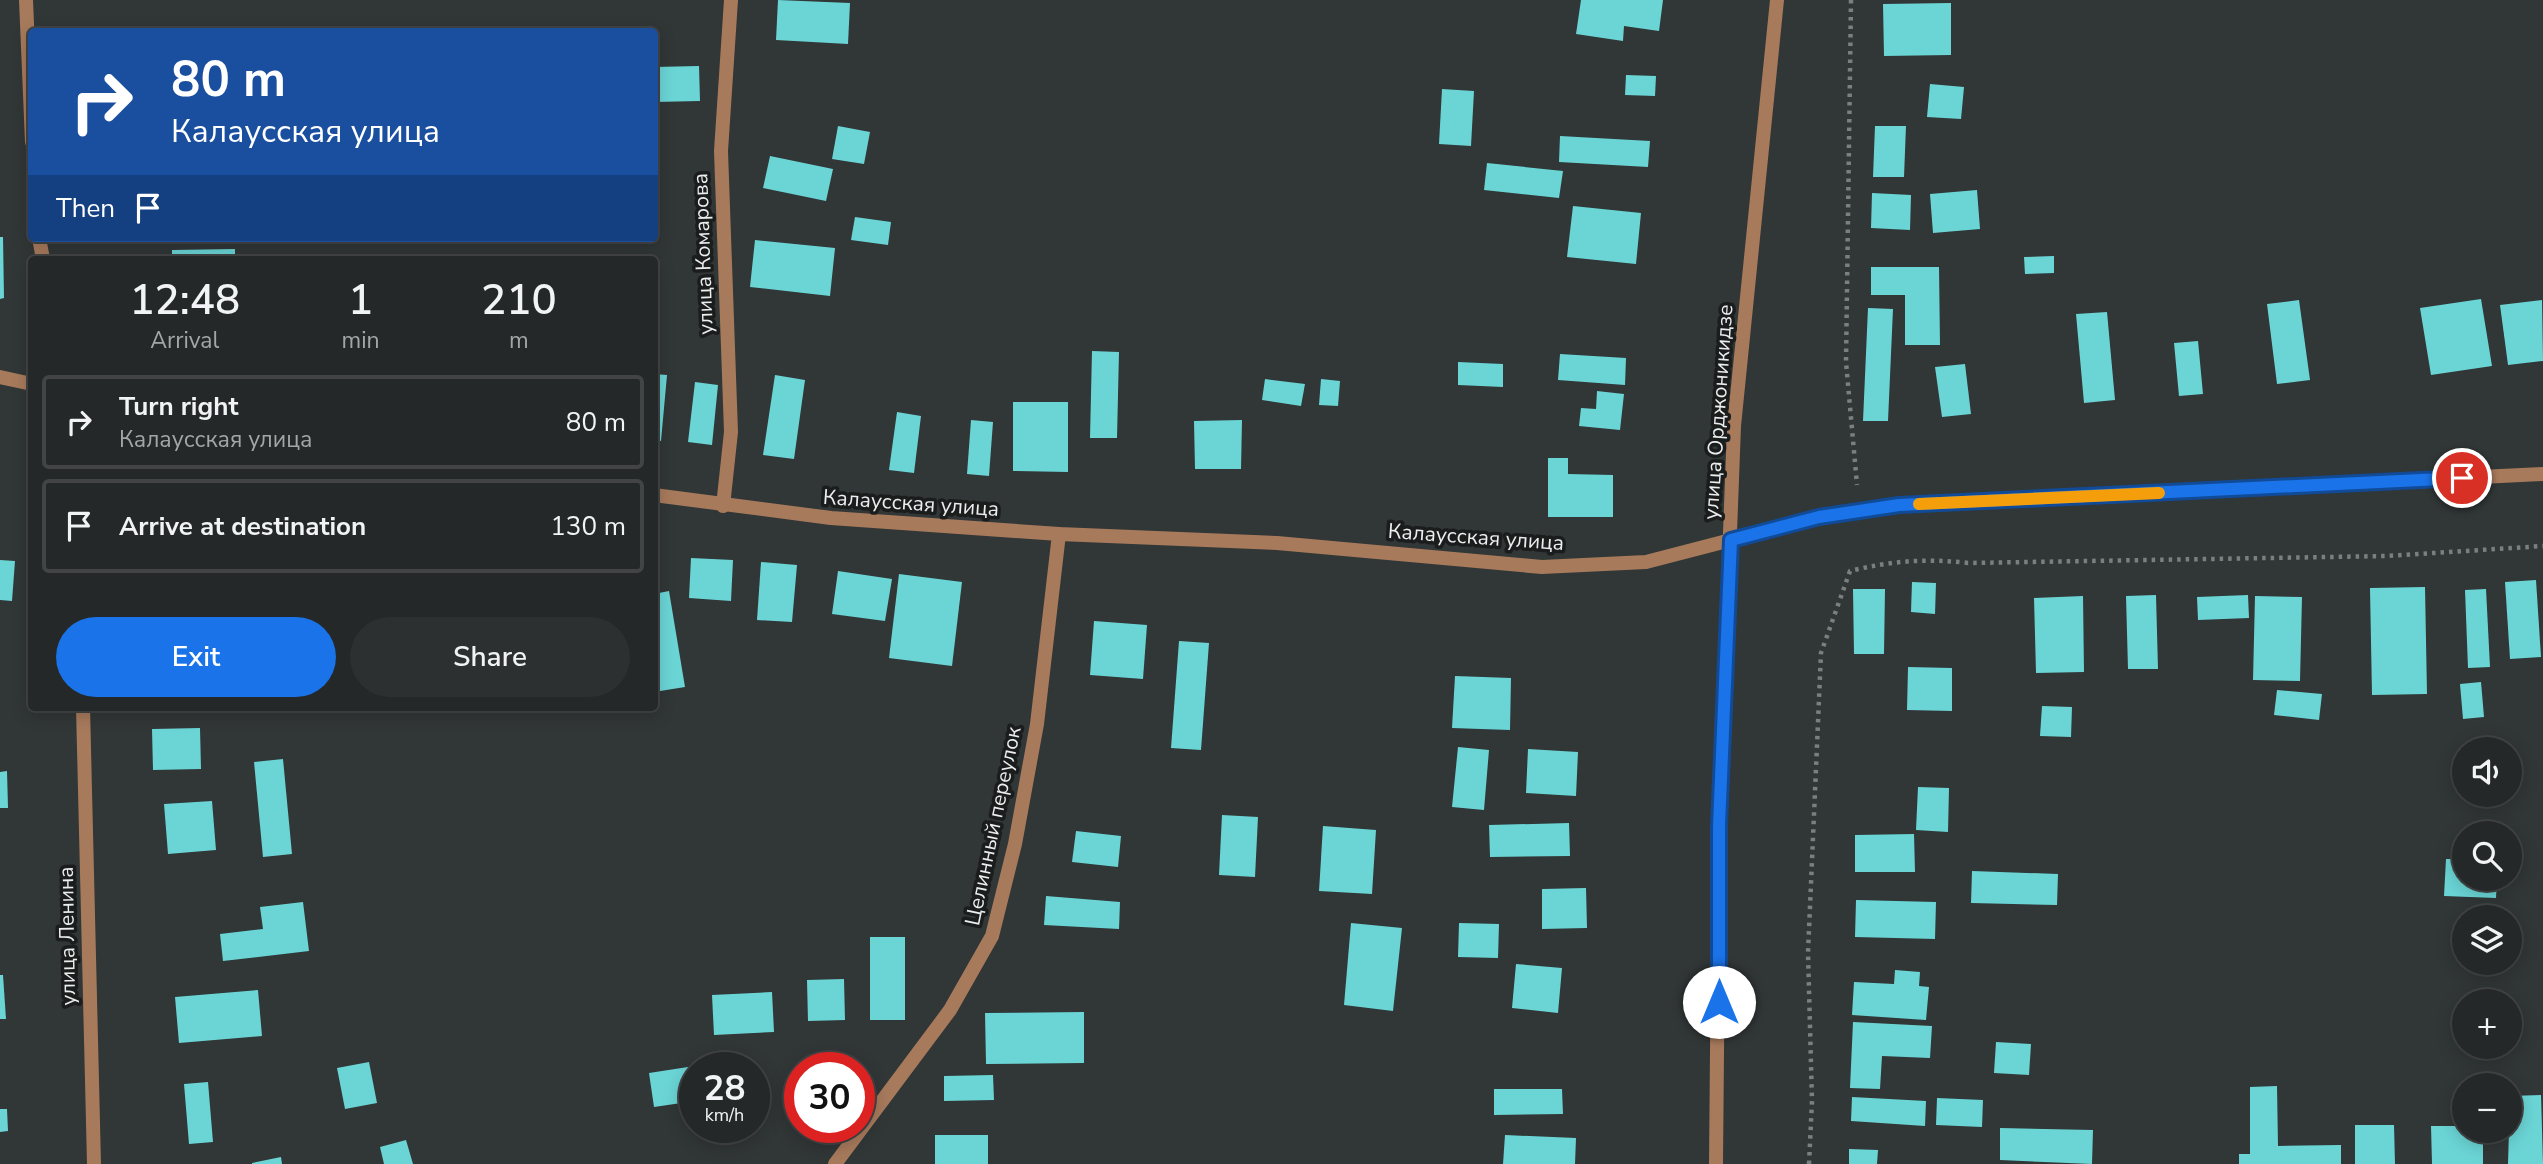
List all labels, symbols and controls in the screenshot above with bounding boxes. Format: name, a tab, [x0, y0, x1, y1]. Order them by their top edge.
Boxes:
text: 80 m	[171, 46, 286, 113]
icon: right	[56, 56, 147, 147]
text: Калаусская улица	[171, 110, 440, 153]
street label: улица Комарова	[686, 173, 720, 335]
icon: arrive	[129, 189, 167, 227]
text: Then	[56, 191, 115, 226]
text: 12:48	[129, 272, 240, 329]
text: 1	[348, 272, 373, 329]
text: 210	[481, 272, 557, 329]
street label: улица Орджоникидзе	[1697, 304, 1739, 520]
text: Arrival	[150, 325, 219, 356]
text: min	[342, 325, 380, 356]
text: m	[509, 325, 529, 356]
text: Turn right	[119, 389, 238, 424]
icon: right	[60, 403, 98, 441]
text: 80 m	[566, 405, 626, 440]
text: Калаусская улица	[119, 424, 312, 455]
pin	[2432, 448, 2492, 508]
icon: arrive	[2443, 459, 2481, 497]
street label: Калаусская улица	[822, 483, 1000, 523]
icon: arrive	[60, 507, 98, 545]
text: Arrive at destination	[119, 509, 366, 544]
text: 130 m	[550, 509, 626, 544]
street label: Калаусская улица	[1387, 517, 1565, 557]
button: Exit	[56, 617, 336, 697]
button: Share	[350, 617, 630, 697]
street label: Целинный переулок	[958, 723, 1028, 928]
map controls	[2452, 737, 2522, 1143]
button: sound	[2452, 737, 2522, 807]
button: search	[2452, 821, 2522, 891]
street label: улица Ленина	[52, 866, 82, 1006]
button: layers	[2452, 905, 2522, 975]
position arrow	[1682, 965, 1756, 1039]
button: +	[2452, 989, 2522, 1059]
speed limit sign: 30	[784, 1052, 875, 1143]
text: 28	[703, 1065, 746, 1112]
button: −	[2452, 1073, 2522, 1143]
text: km/h	[705, 1103, 744, 1127]

